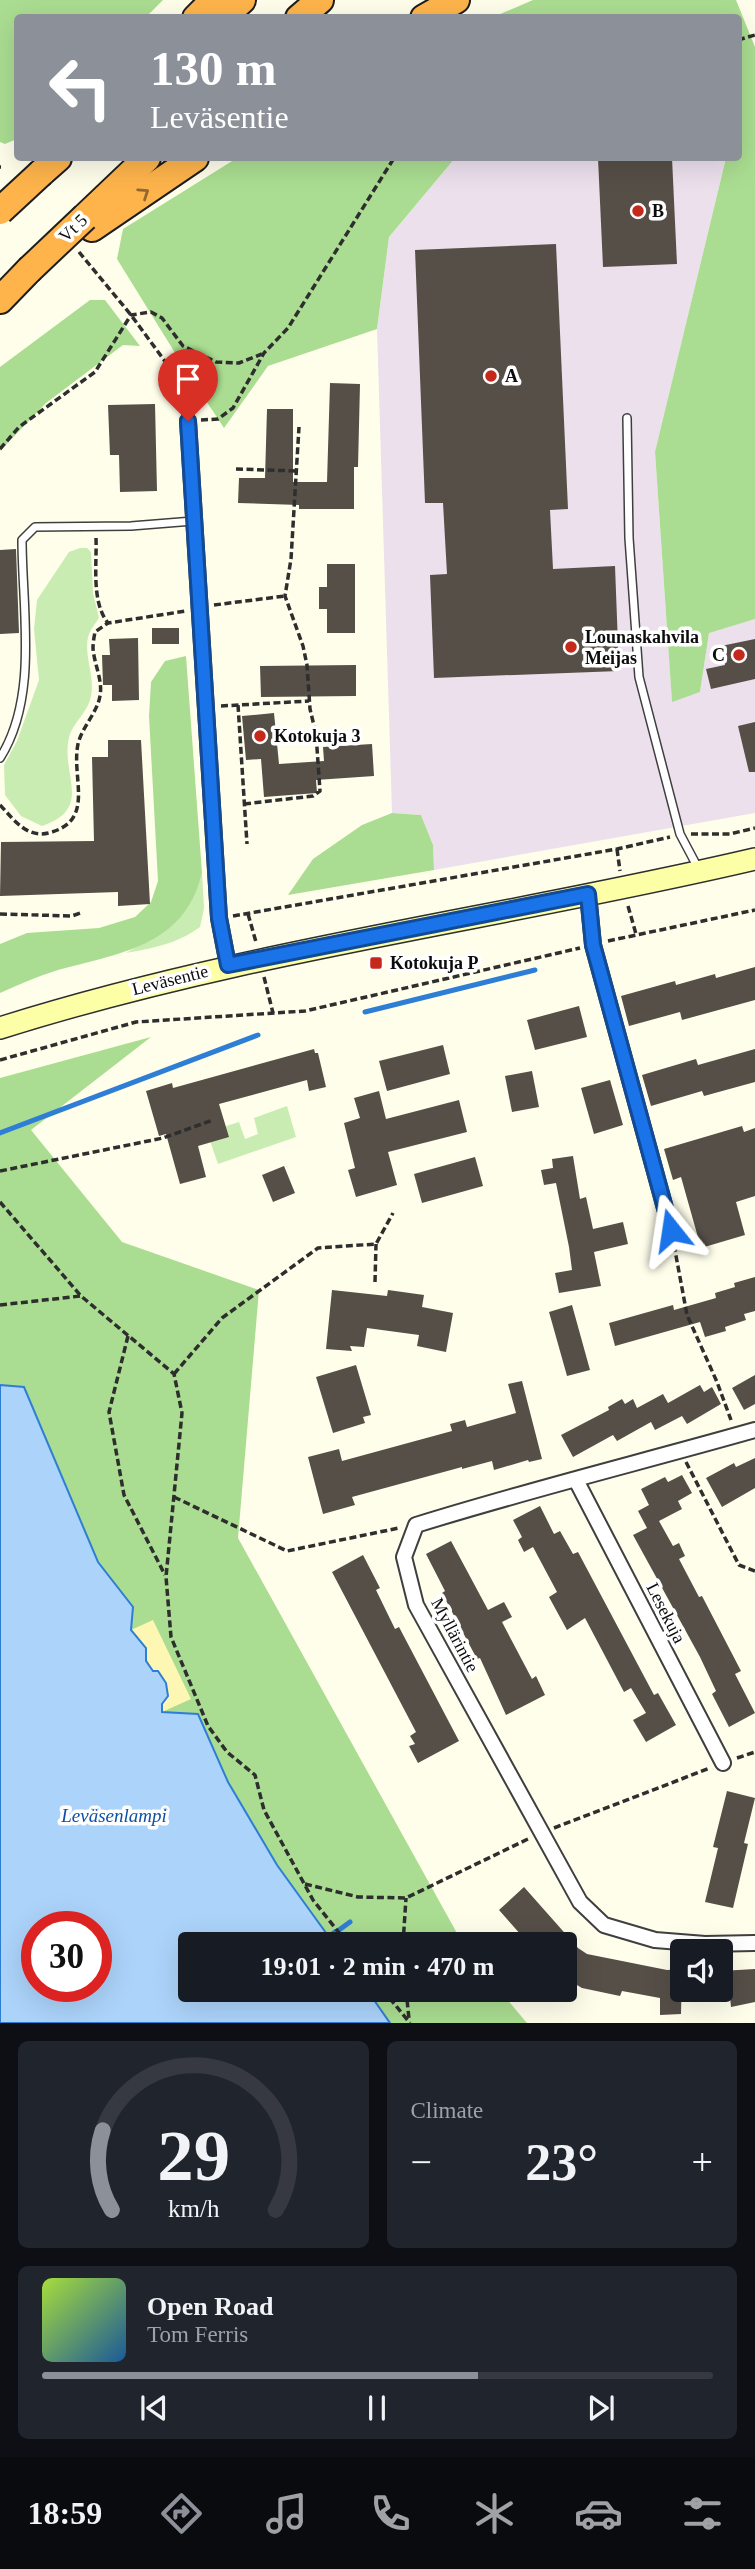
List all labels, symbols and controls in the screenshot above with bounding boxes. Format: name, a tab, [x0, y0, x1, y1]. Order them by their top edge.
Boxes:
text: 130 m	[150, 41, 277, 96]
icon: left	[35, 42, 126, 133]
text: Leväsentie	[150, 99, 289, 135]
one-way arrow	[136, 188, 149, 201]
place label: B	[652, 201, 664, 221]
marker: B	[630, 203, 646, 219]
street label: Vt 5	[55, 210, 91, 246]
pin	[158, 349, 218, 421]
icon: arrive	[169, 360, 207, 398]
place label: A	[505, 366, 518, 386]
marker: A	[483, 368, 499, 384]
place label: Lounaskahvila Meijas	[585, 627, 699, 668]
marker: Lounaskahvila Meijas	[563, 639, 579, 655]
place label: C	[712, 645, 725, 665]
marker: C	[731, 647, 747, 663]
place label: Kotokuja 3	[274, 726, 361, 746]
marker: Kotokuja 3	[252, 728, 268, 744]
place label: Kotokuja P	[390, 953, 479, 973]
marker: Kotokuja P	[368, 955, 384, 971]
street label: Leväsentie	[130, 961, 210, 999]
position arrow	[634, 1193, 708, 1267]
street label: Lesekuja	[642, 1580, 690, 1646]
street label: Myllärintie	[427, 1595, 483, 1675]
water label: Leväsenlampi	[60, 1805, 167, 1826]
speed limit sign: 30	[21, 1911, 112, 2002]
map controls	[670, 1939, 733, 2002]
button: sound	[670, 1939, 733, 2002]
text: 19:01 · 2 min · 470 m	[261, 1952, 495, 1981]
text: Climate	[411, 2098, 483, 2123]
text: 29	[157, 2116, 230, 2197]
text: 23°	[525, 2134, 598, 2191]
text: −	[411, 2141, 432, 2183]
text: +	[692, 2141, 713, 2183]
text: km/h	[168, 2195, 219, 2222]
text: Open Road	[147, 2292, 273, 2321]
text: Tom Ferris	[147, 2322, 248, 2347]
icon: previous	[135, 2389, 173, 2427]
icon: pause	[358, 2389, 396, 2427]
icon: next	[582, 2389, 620, 2427]
icon: directions	[157, 2489, 206, 2538]
icon: music	[262, 2489, 311, 2538]
icon: phone	[366, 2489, 415, 2538]
icon: climate	[470, 2489, 519, 2538]
icon: car	[574, 2489, 623, 2538]
icon: filters	[678, 2489, 727, 2538]
text: 18:59	[28, 2495, 102, 2531]

